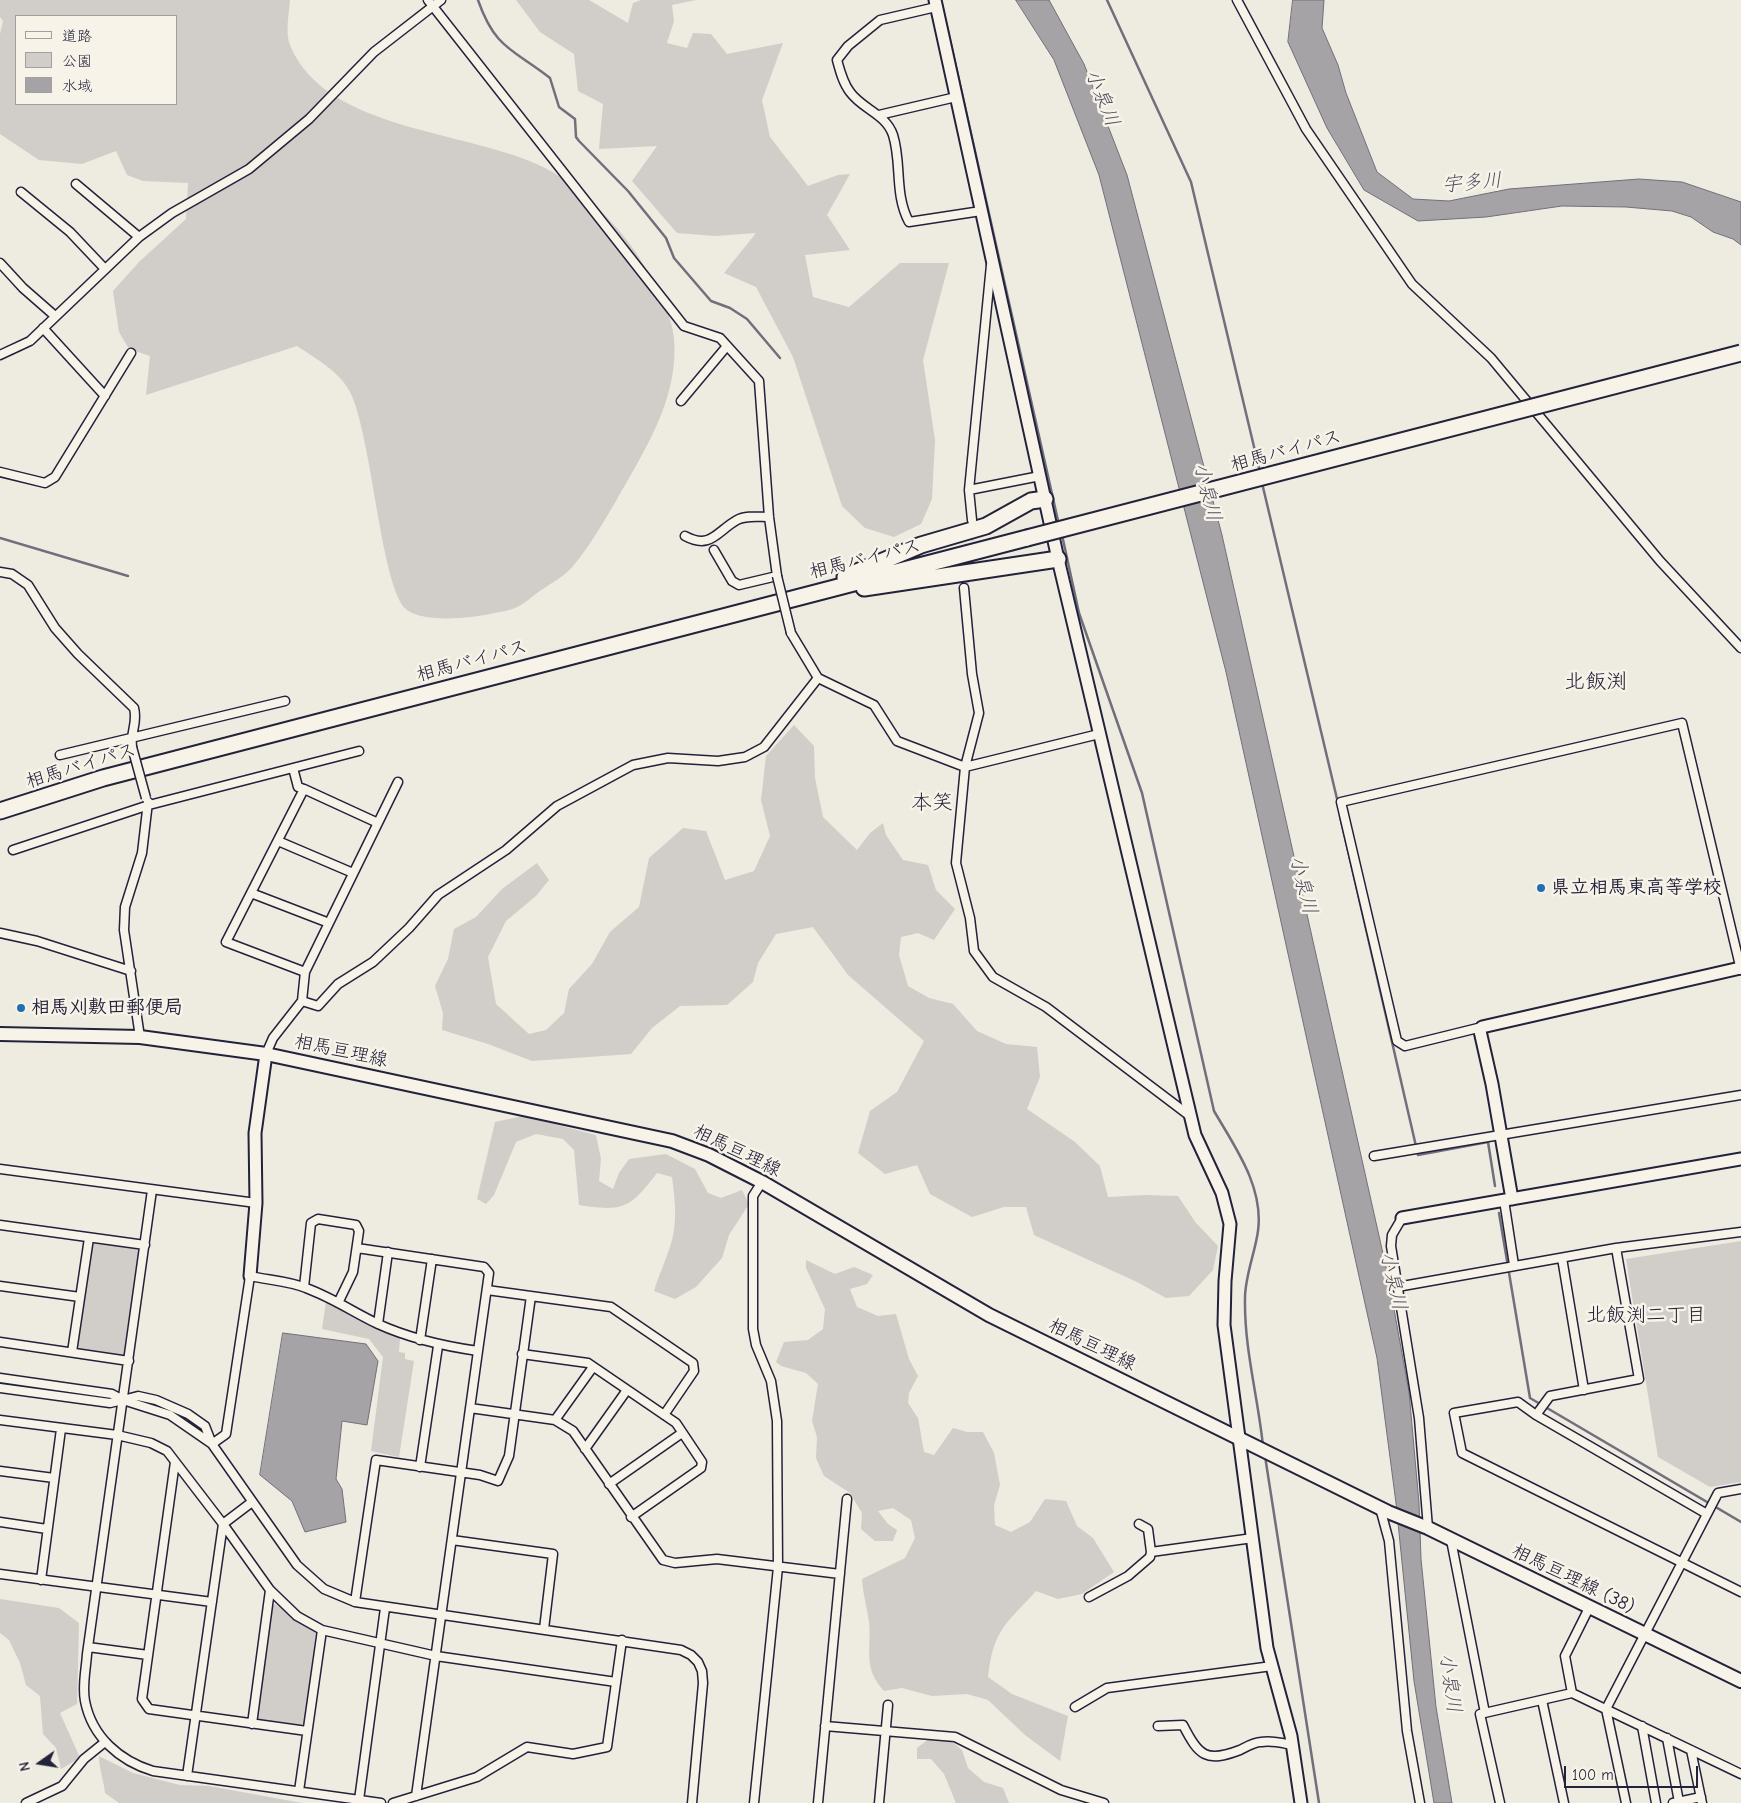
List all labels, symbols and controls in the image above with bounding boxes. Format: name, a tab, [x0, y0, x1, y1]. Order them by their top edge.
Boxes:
legend	[15, 15, 178, 105]
text: 道路	[62, 27, 92, 45]
text: 公園	[62, 52, 92, 70]
water label: 小泉川	[1080, 66, 1124, 130]
text: 水域	[62, 77, 92, 95]
water label: 宇多川	[1441, 168, 1503, 198]
street label: 相馬バイパス	[1228, 425, 1344, 477]
water label: 小泉川	[1188, 460, 1226, 524]
street label: 相馬バイパス	[807, 534, 923, 584]
street label: 相馬バイパス	[414, 635, 530, 687]
district label: 北飯渕	[1565, 669, 1627, 695]
street label: 相馬バイパス	[23, 738, 139, 794]
district label: 本笑	[911, 790, 953, 816]
water label: 小泉川	[1284, 853, 1322, 917]
place label: 県立相馬東高等学校	[1551, 877, 1722, 899]
marker: 県立相馬東高等学校	[1535, 882, 1547, 894]
place label: 相馬刈敷田郵便局	[31, 997, 183, 1019]
marker: 相馬刈敷田郵便局	[15, 1002, 27, 1014]
street label: 相馬亘理線	[292, 1030, 390, 1072]
street label: 相馬亘理線	[689, 1120, 785, 1182]
water label: 小泉川	[1375, 1249, 1411, 1313]
district label: 北飯渕二丁目	[1586, 1303, 1706, 1327]
street label: 相馬亘理線	[1044, 1314, 1140, 1376]
street label: 相馬亘理線 (38)	[1508, 1539, 1638, 1619]
water label: 小泉川	[1434, 1652, 1466, 1714]
north arrow	[15, 1738, 65, 1788]
scale bar	[1566, 1756, 1700, 1788]
text: N	[16, 1760, 34, 1773]
text: 100 m	[1572, 1766, 1614, 1784]

